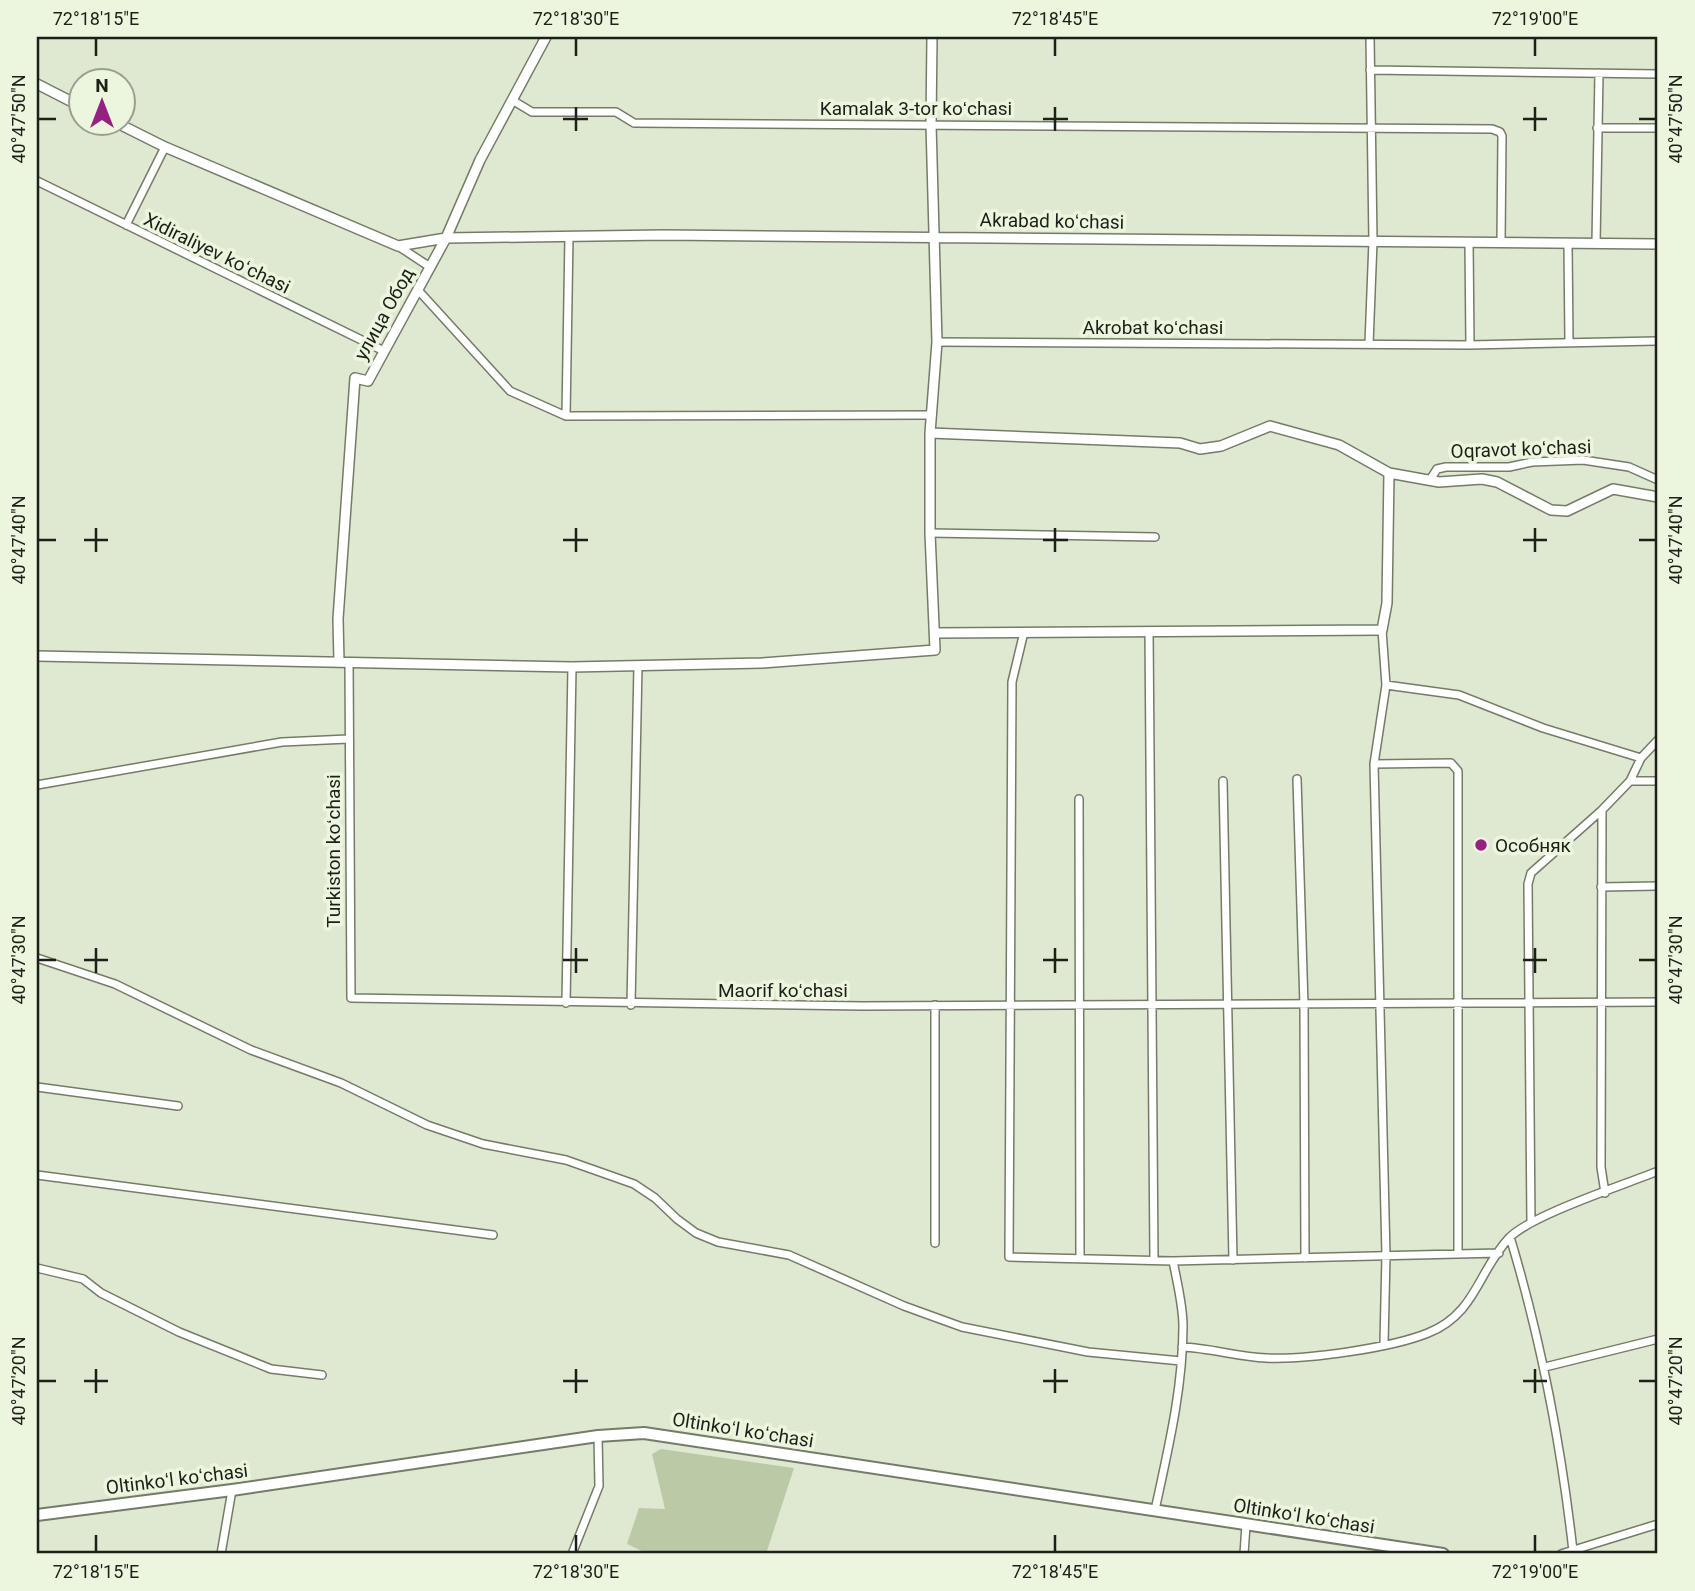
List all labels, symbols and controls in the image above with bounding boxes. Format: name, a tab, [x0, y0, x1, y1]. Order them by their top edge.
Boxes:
text: 72°18'15"E	[53, 8, 139, 29]
text: 72°18'30"E	[533, 8, 619, 29]
text: 72°18'45"E	[1012, 8, 1098, 29]
text: 72°19'00"E	[1492, 8, 1578, 29]
north arrow	[66, 66, 136, 136]
text: 40°47'50"N	[8, 74, 29, 164]
text: N	[95, 74, 109, 97]
text: 40°47'50"N	[1665, 74, 1686, 164]
street label: Kamalak 3-tor koʻchasi	[820, 97, 1012, 120]
street label: Xidiraliyev koʻchasi	[140, 208, 294, 298]
street label: Akrabad koʻchasi	[979, 208, 1125, 234]
street label: улица Обод	[349, 264, 419, 364]
street label: Akrobat koʻchasi	[1083, 316, 1223, 339]
street label: Oqravot koʻchasi	[1450, 435, 1592, 463]
text: 40°47'40"N	[8, 495, 29, 585]
text: 40°47'40"N	[1665, 495, 1686, 585]
street label: Turkiston koʻchasi	[322, 774, 345, 928]
place label: Особняк	[1495, 834, 1572, 857]
marker: Особняк	[1473, 837, 1489, 853]
text: 40°47'30"N	[8, 915, 29, 1005]
text: 40°47'30"N	[1665, 915, 1686, 1005]
street label: Maorif koʻchasi	[718, 979, 848, 1002]
text: 40°47'20"N	[8, 1336, 29, 1426]
text: 40°47'20"N	[1665, 1336, 1686, 1426]
street label: Oltinkoʻl koʻchasi	[671, 1407, 815, 1453]
street label: Oltinkoʻl koʻchasi	[105, 1459, 249, 1499]
street label: Oltinkoʻl koʻchasi	[1232, 1493, 1376, 1539]
text: 72°18'15"E	[53, 1561, 139, 1582]
text: 72°18'30"E	[533, 1561, 619, 1582]
text: 72°18'45"E	[1012, 1561, 1098, 1582]
text: 72°19'00"E	[1492, 1561, 1578, 1582]

